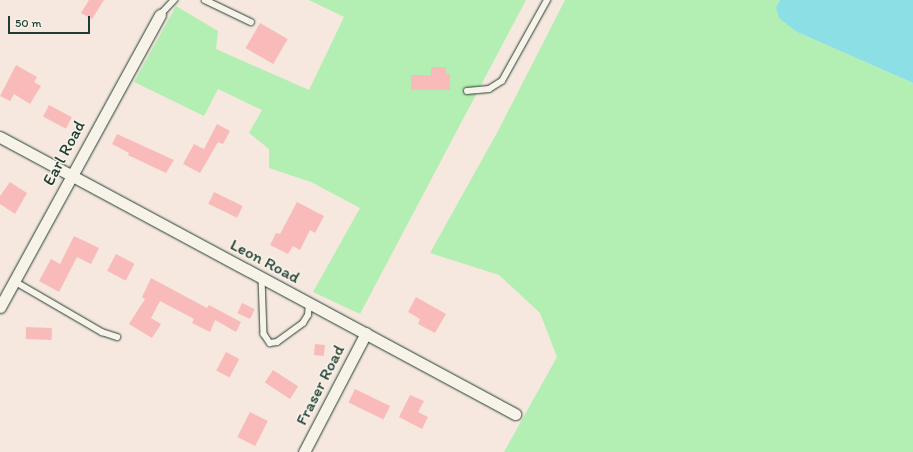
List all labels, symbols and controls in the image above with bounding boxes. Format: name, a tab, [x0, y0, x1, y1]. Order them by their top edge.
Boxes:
scale bar	[10, 8, 92, 34]
text: 50 m	[15, 16, 41, 30]
street label: Earl Road	[39, 117, 89, 189]
street label: Leon Road	[227, 234, 303, 288]
street label: Fraser Road	[291, 342, 349, 428]

